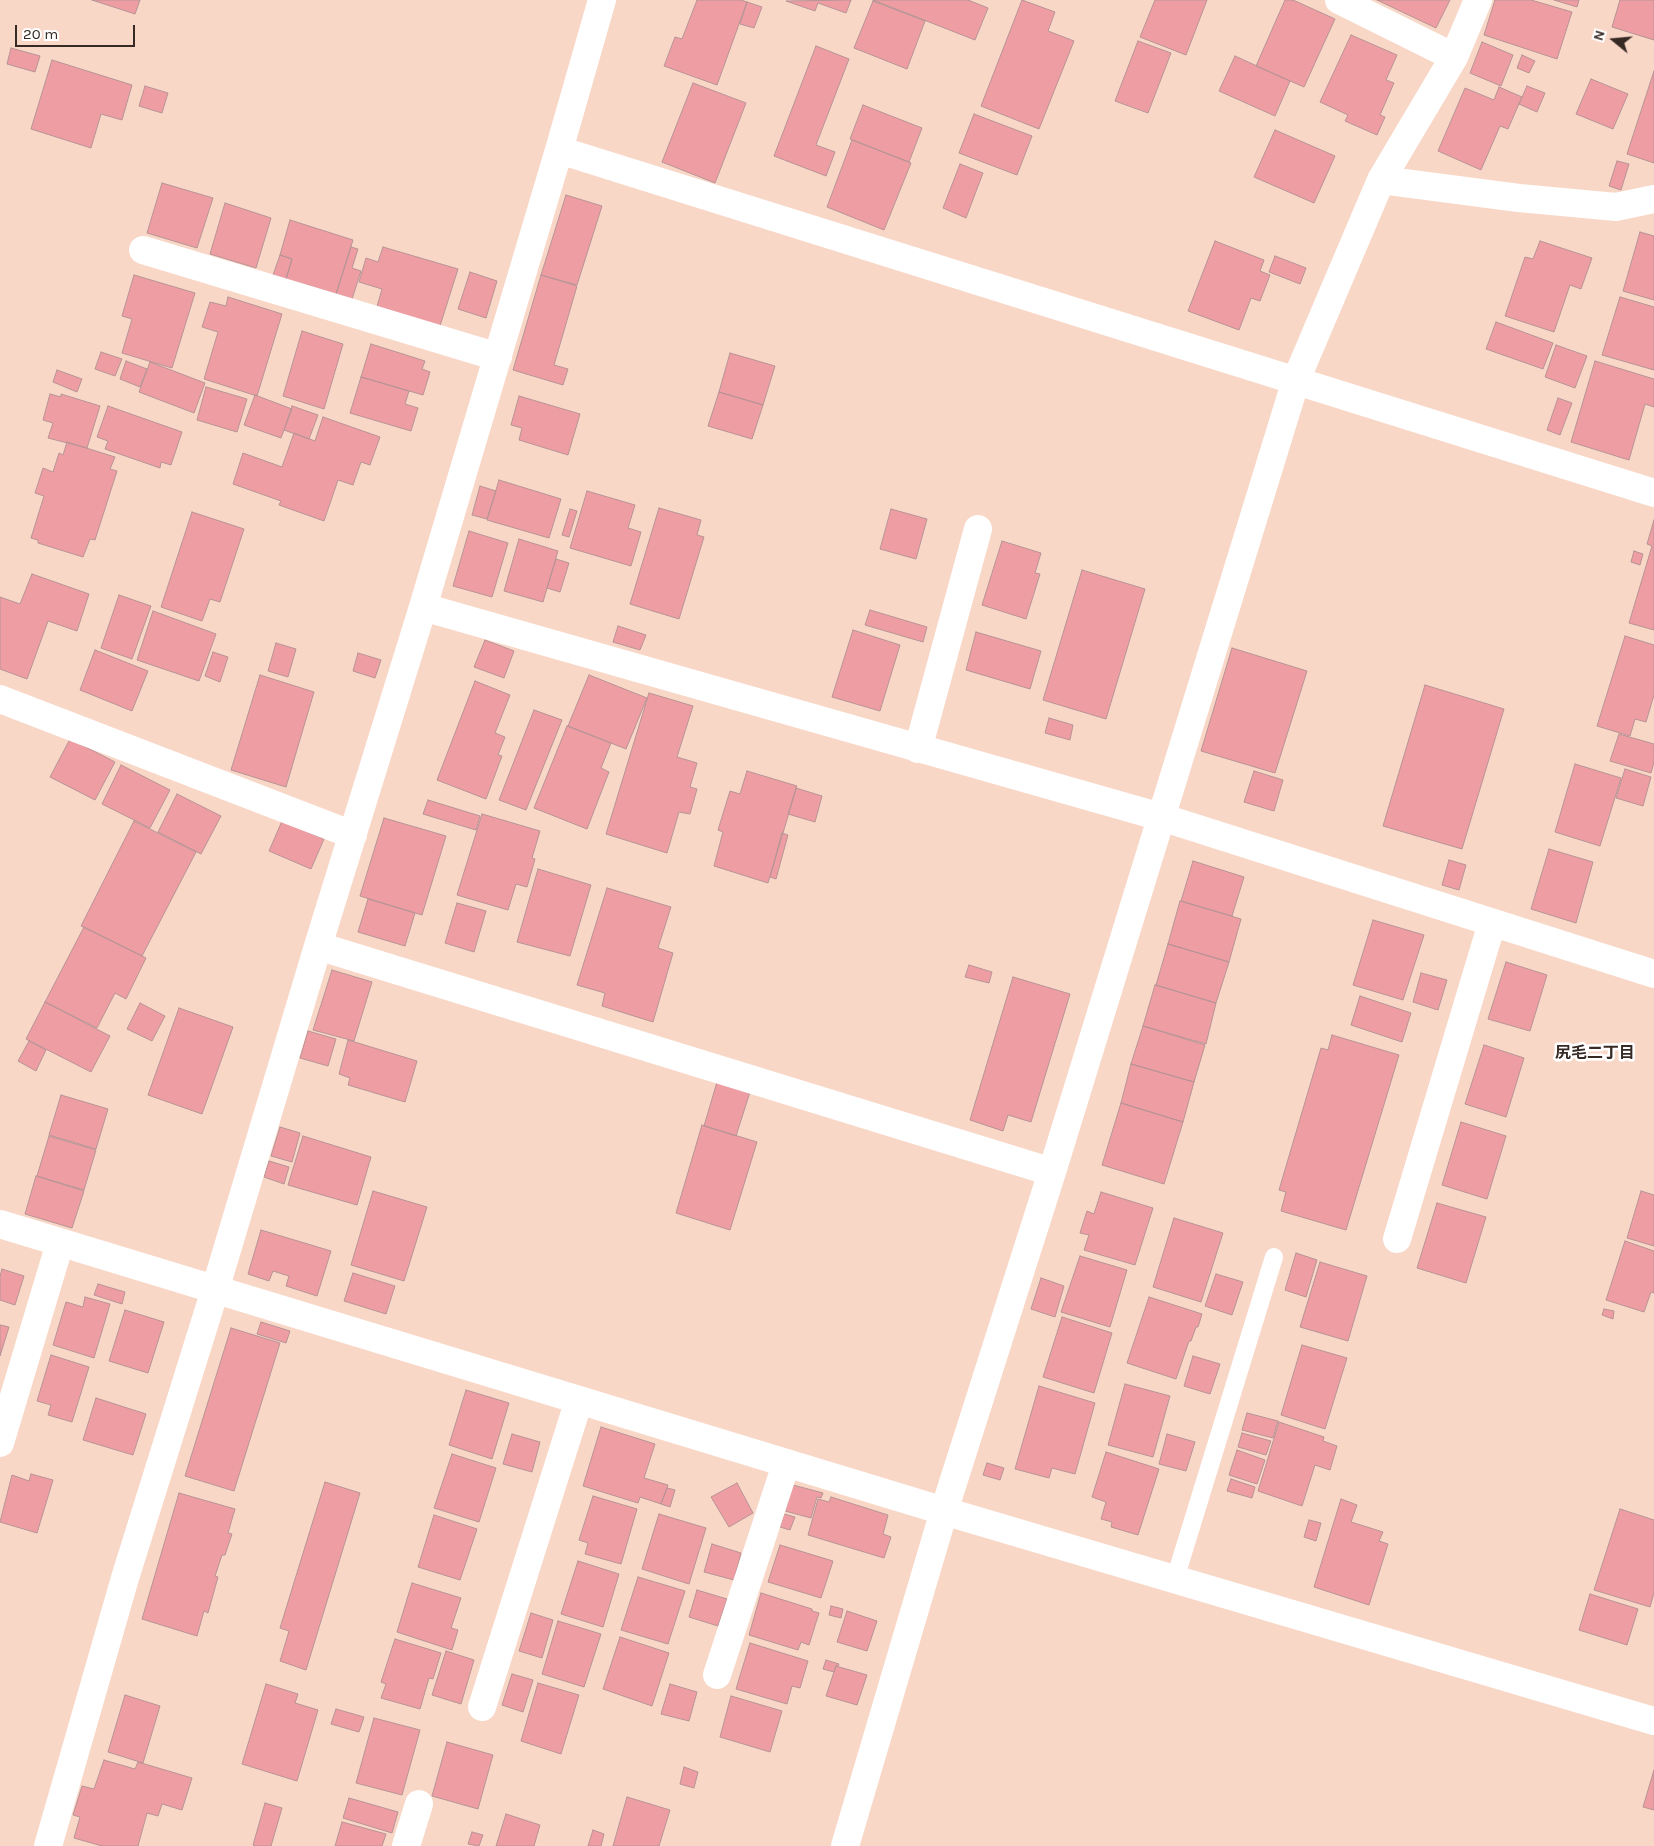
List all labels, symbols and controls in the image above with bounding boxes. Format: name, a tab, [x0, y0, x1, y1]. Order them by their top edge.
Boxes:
scale bar	[18, 15, 138, 47]
north arrow	[1589, 15, 1639, 65]
text: 20 m	[23, 25, 58, 43]
text: N	[1590, 28, 1609, 43]
district label: 尻毛二丁目	[1555, 1043, 1635, 1063]

